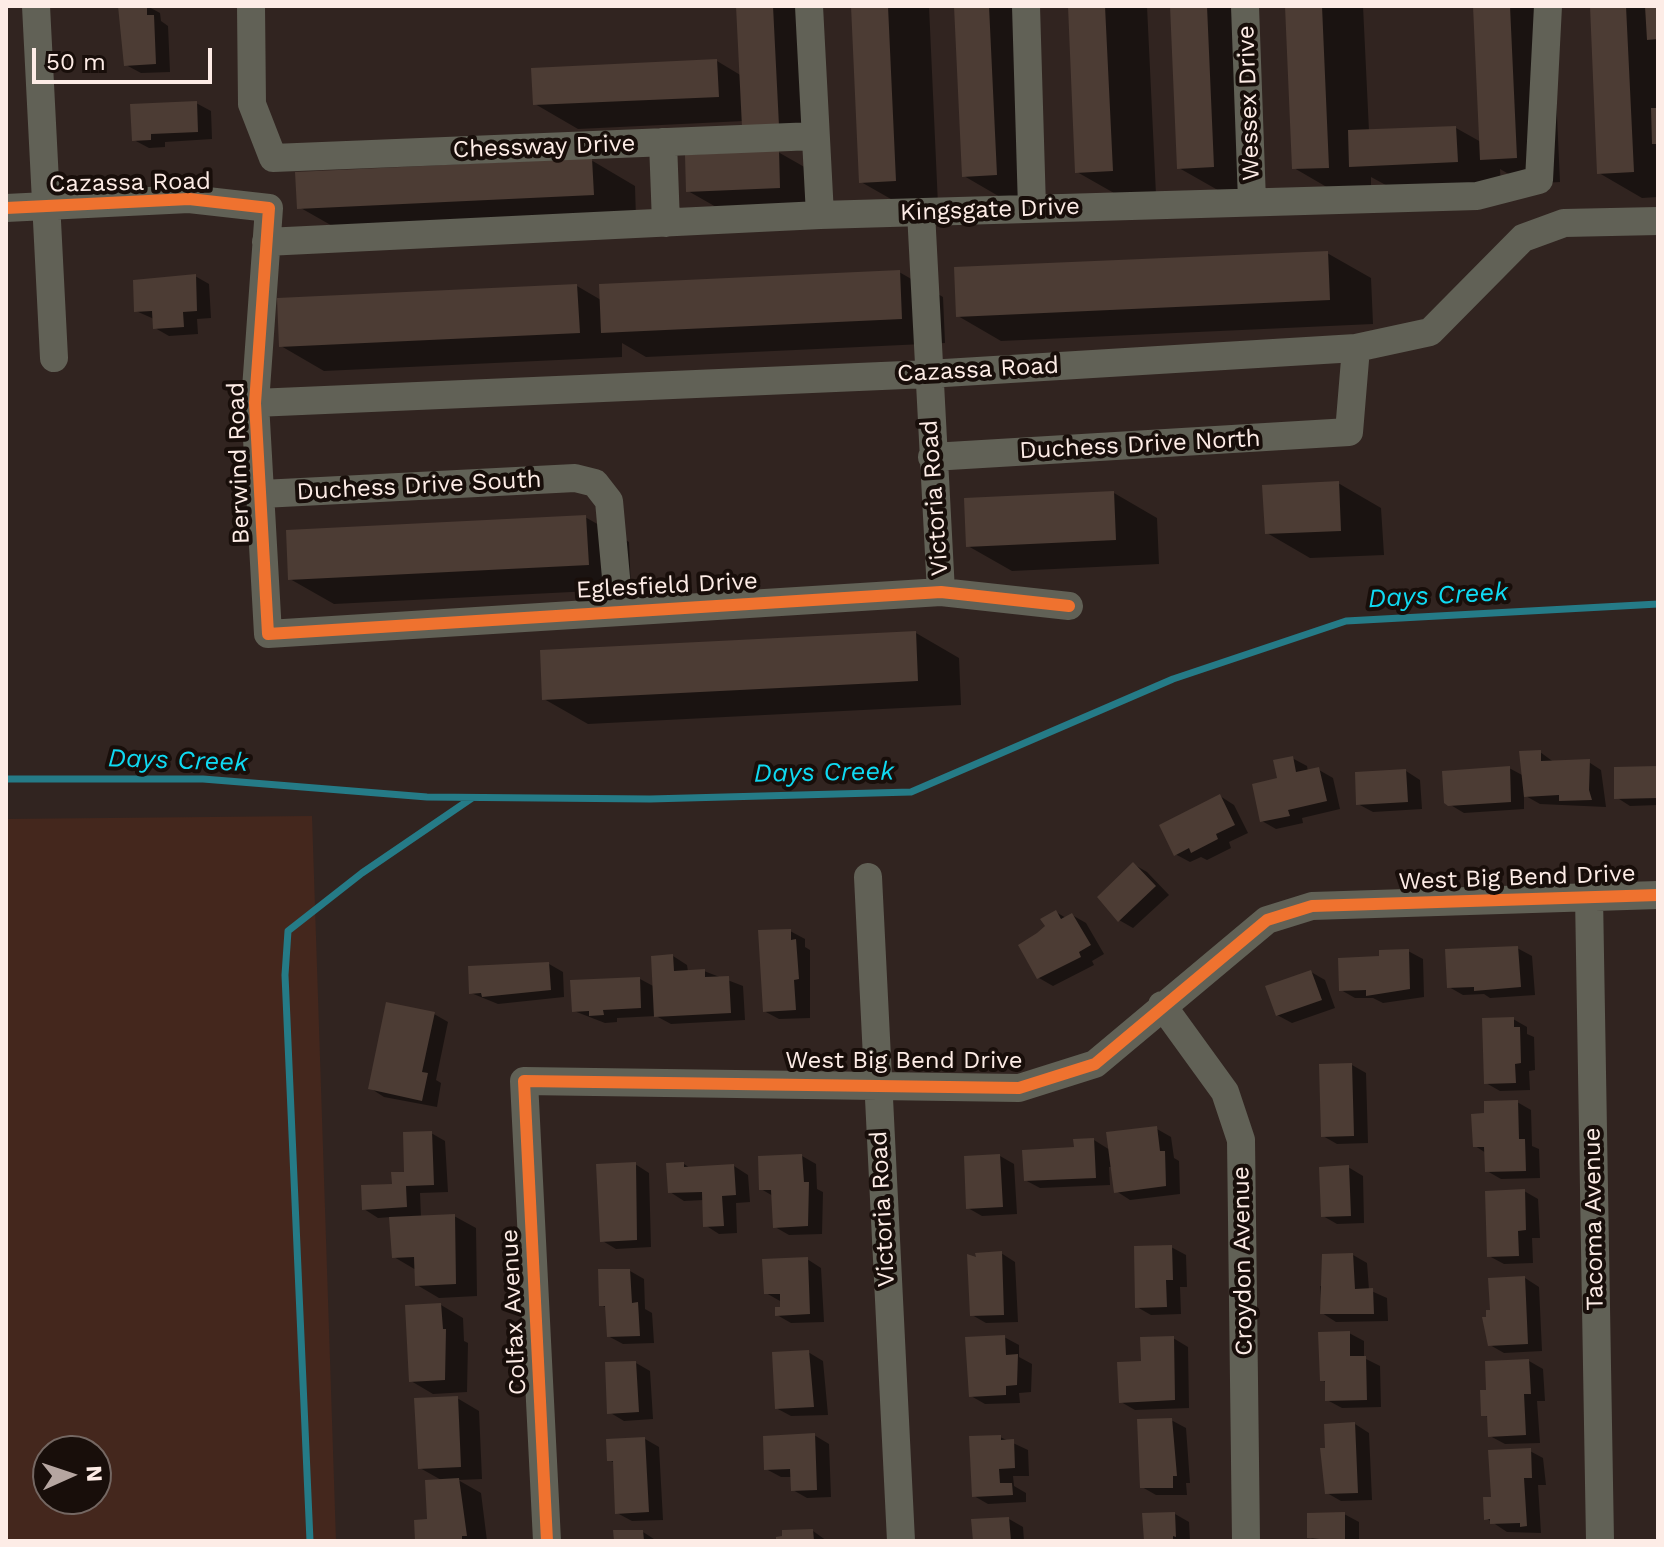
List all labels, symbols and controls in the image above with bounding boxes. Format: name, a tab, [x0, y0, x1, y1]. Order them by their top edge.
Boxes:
street label: Wessex Drive	[1232, 25, 1266, 181]
scale bar	[36, 32, 216, 82]
text: 50 m	[46, 48, 106, 76]
street label: Chessway Drive	[452, 129, 636, 165]
street label: Cazassa Road	[49, 167, 211, 199]
street label: Kingsgate Drive	[900, 192, 1080, 228]
street label: Cazassa Road	[896, 351, 1060, 389]
street label: Berwind Road	[222, 381, 256, 545]
street label: Victoria Road	[915, 419, 955, 577]
street label: Duchess Drive North	[1019, 424, 1261, 466]
street label: Duchess Drive South	[296, 465, 542, 507]
street label: Eglesfield Drive	[575, 567, 759, 605]
water label: Days Creek	[1367, 577, 1509, 615]
water label: Days Creek	[107, 743, 249, 779]
water label: Days Creek	[753, 756, 895, 790]
street label: West Big Bend Drive	[1398, 859, 1636, 897]
street label: West Big Bend Drive	[785, 1047, 1023, 1075]
street label: Tacoma Avenue	[1578, 1127, 1610, 1311]
street label: Victoria Road	[865, 1130, 901, 1288]
street label: Croydon Avenue	[1227, 1166, 1259, 1356]
street label: Colfax Avenue	[495, 1228, 533, 1396]
north arrow	[32, 1435, 112, 1515]
text: N	[82, 1465, 107, 1483]

